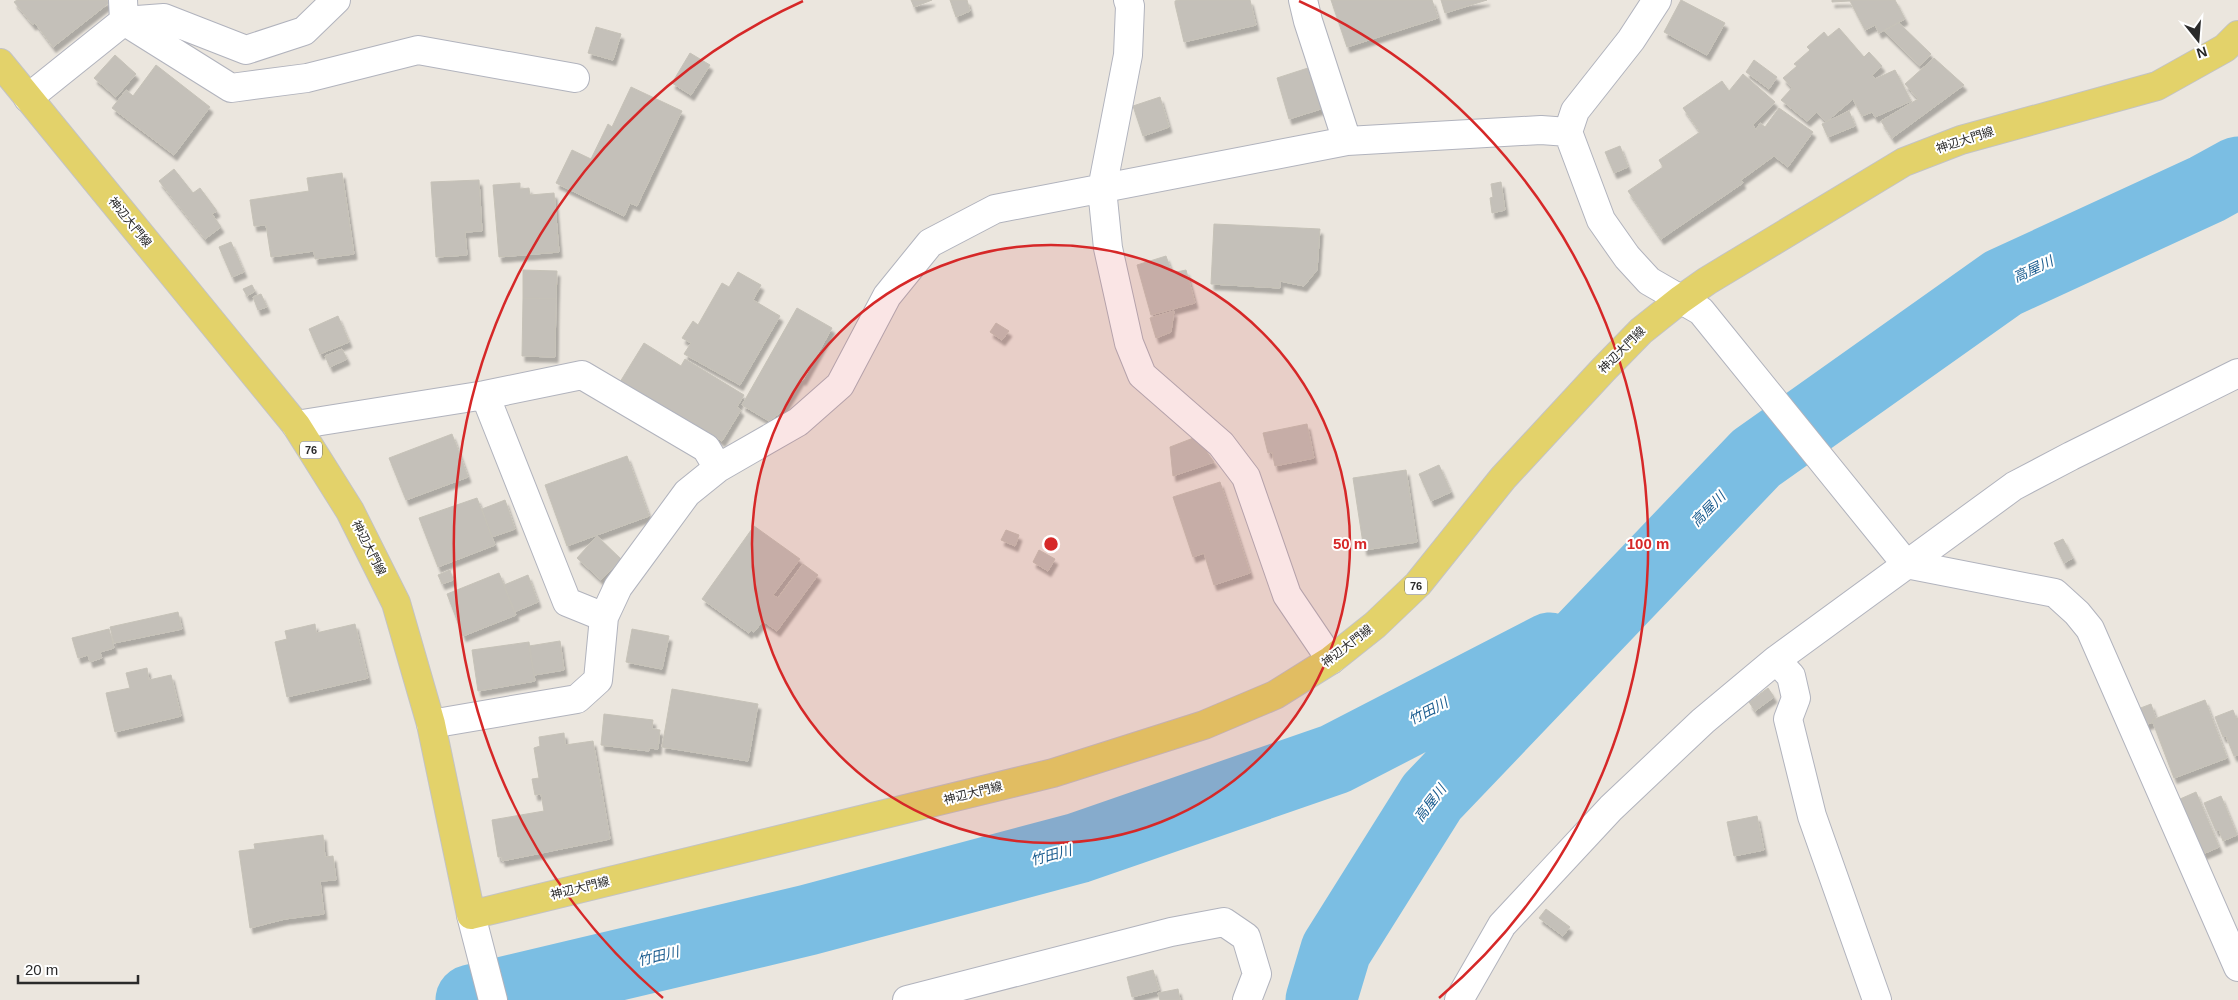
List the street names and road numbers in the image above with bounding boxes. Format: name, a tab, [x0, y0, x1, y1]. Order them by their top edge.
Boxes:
street label: 神辺大門線	[1934, 124, 1996, 156]
street label: 神辺大門線	[106, 194, 154, 250]
street label: 神辺大門線	[1596, 324, 1648, 376]
road number: 76	[300, 442, 322, 458]
street label: 神辺大門線	[349, 518, 389, 578]
road number: 76	[1405, 578, 1427, 594]
street label: 神辺大門線	[1319, 622, 1375, 670]
street label: 神辺大門線	[942, 779, 1004, 807]
street label: 神辺大門線	[549, 874, 611, 902]

